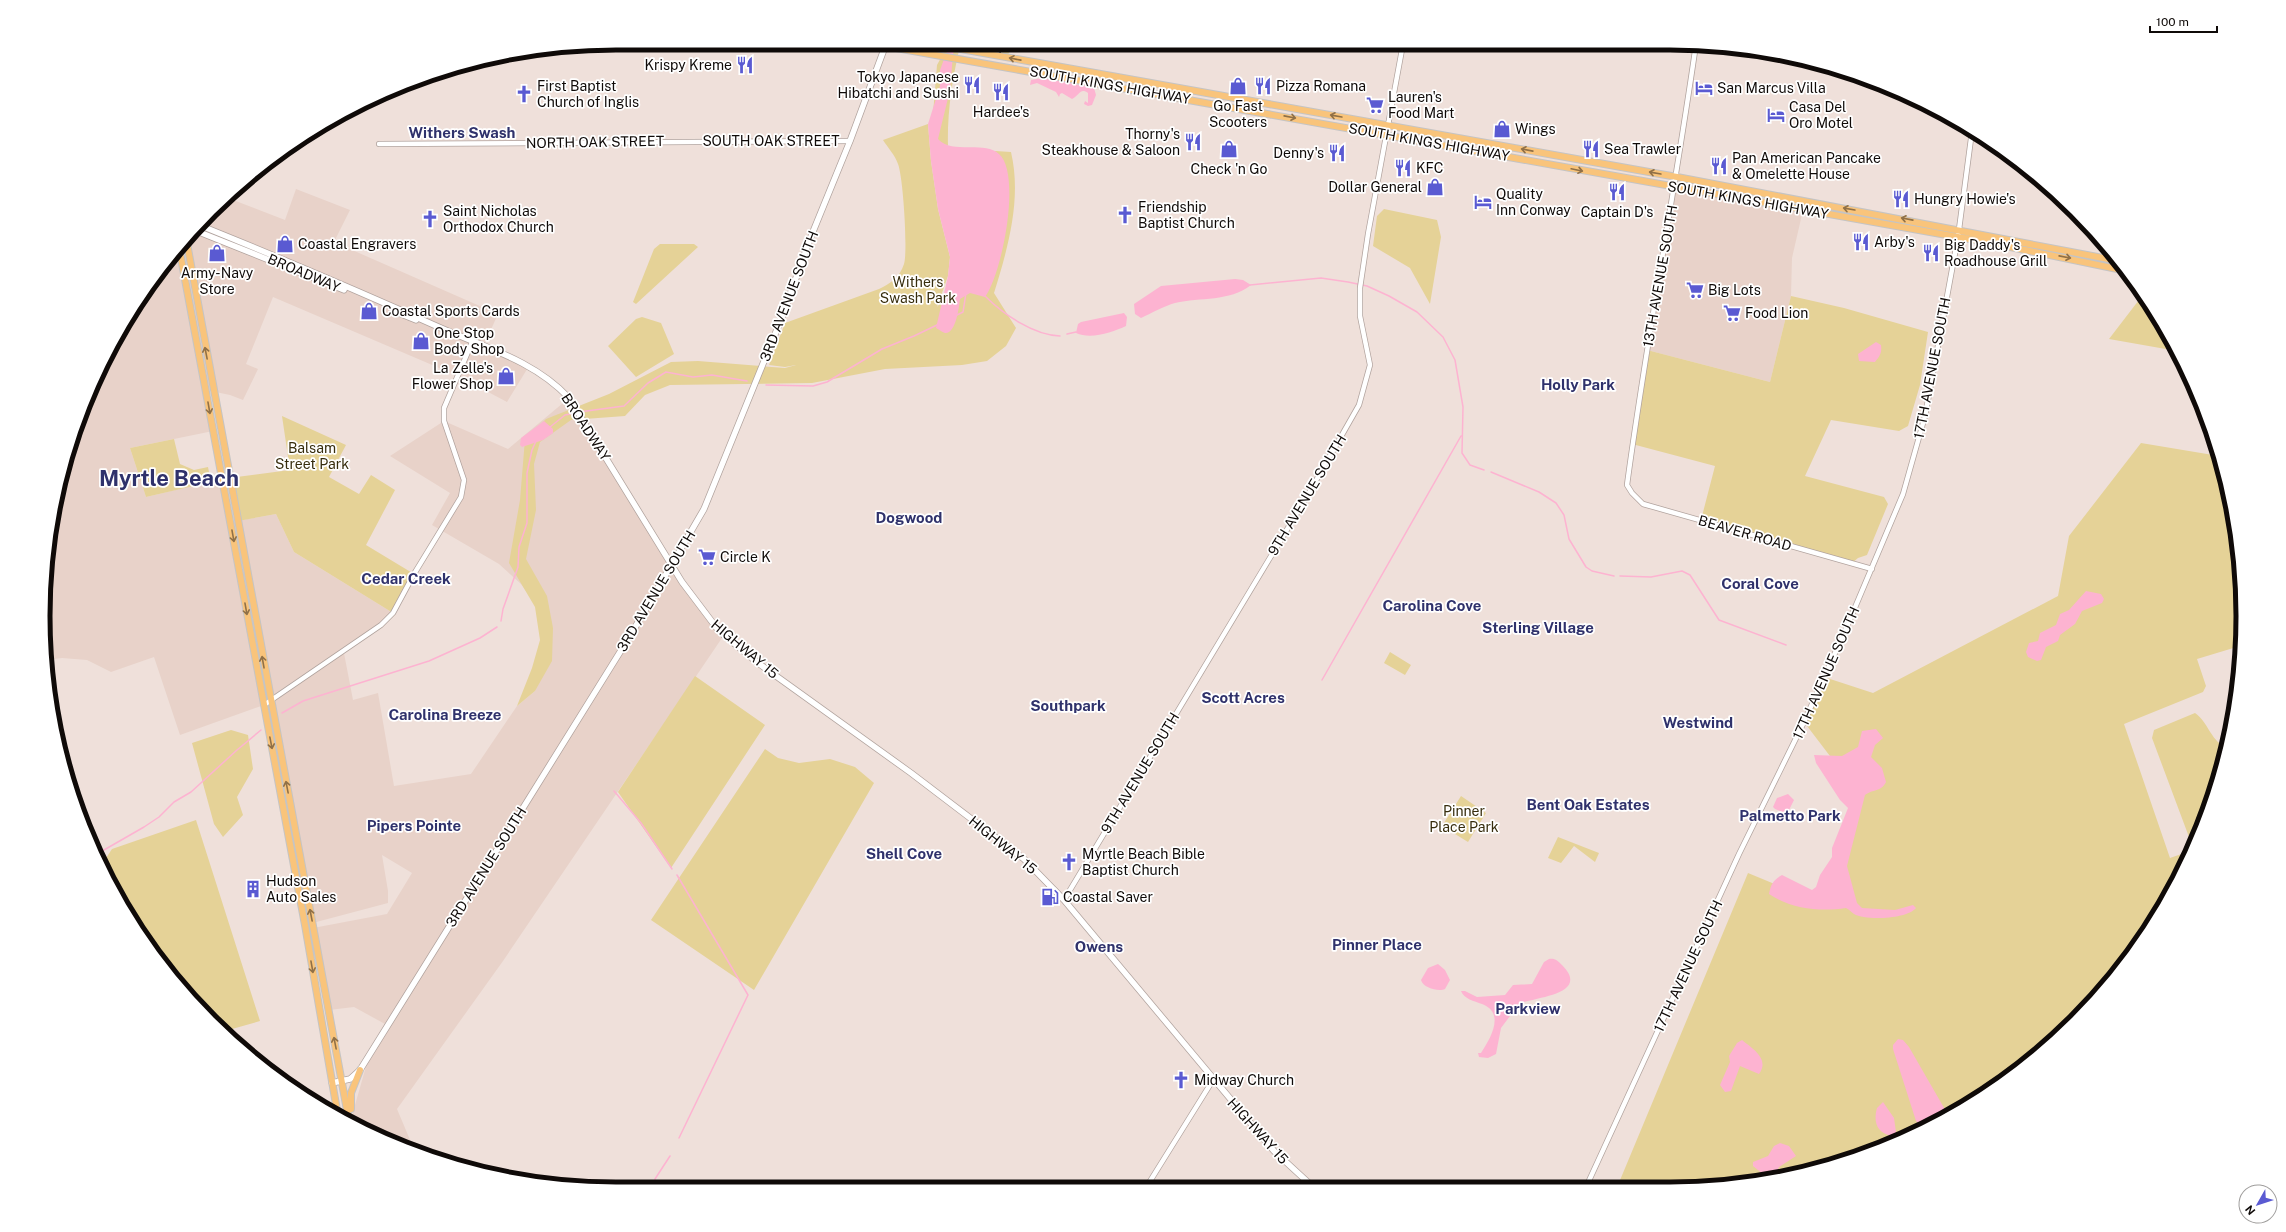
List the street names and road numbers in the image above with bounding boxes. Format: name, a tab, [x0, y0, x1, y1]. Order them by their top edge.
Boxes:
street label: SOUTH KINGS HIGHWAY	[1028, 63, 1192, 107]
street label: SOUTH KINGS HIGHWAY	[1347, 120, 1511, 164]
street label: NORTH OAK STREET	[526, 133, 664, 151]
street label: SOUTH OAK STREET	[702, 133, 840, 149]
street label: SOUTH KINGS HIGHWAY	[1666, 178, 1830, 222]
street label: 13TH AVENUE SOUTH	[1640, 204, 1680, 348]
street label: 3RD AVENUE SOUTH	[757, 229, 821, 363]
street label: BROADWAY	[265, 251, 343, 296]
street label: 17TH AVENUE SOUTH	[1910, 296, 1954, 440]
street label: BROADWAY	[558, 390, 614, 464]
street label: 9TH AVENUE SOUTH	[1265, 432, 1349, 558]
street label: BEAVER ROAD	[1697, 512, 1793, 554]
street label: 3RD AVENUE SOUTH	[613, 528, 699, 654]
street label: 17TH AVENUE SOUTH	[1789, 604, 1863, 742]
street label: HIGHWAY 15	[708, 616, 782, 682]
street label: 9TH AVENUE SOUTH	[1098, 710, 1182, 836]
street label: 3RD AVENUE SOUTH	[443, 804, 529, 930]
street label: HIGHWAY 15	[966, 813, 1040, 877]
street label: 17TH AVENUE SOUTH	[1650, 898, 1726, 1034]
street label: HIGHWAY 15	[1224, 1095, 1292, 1167]

